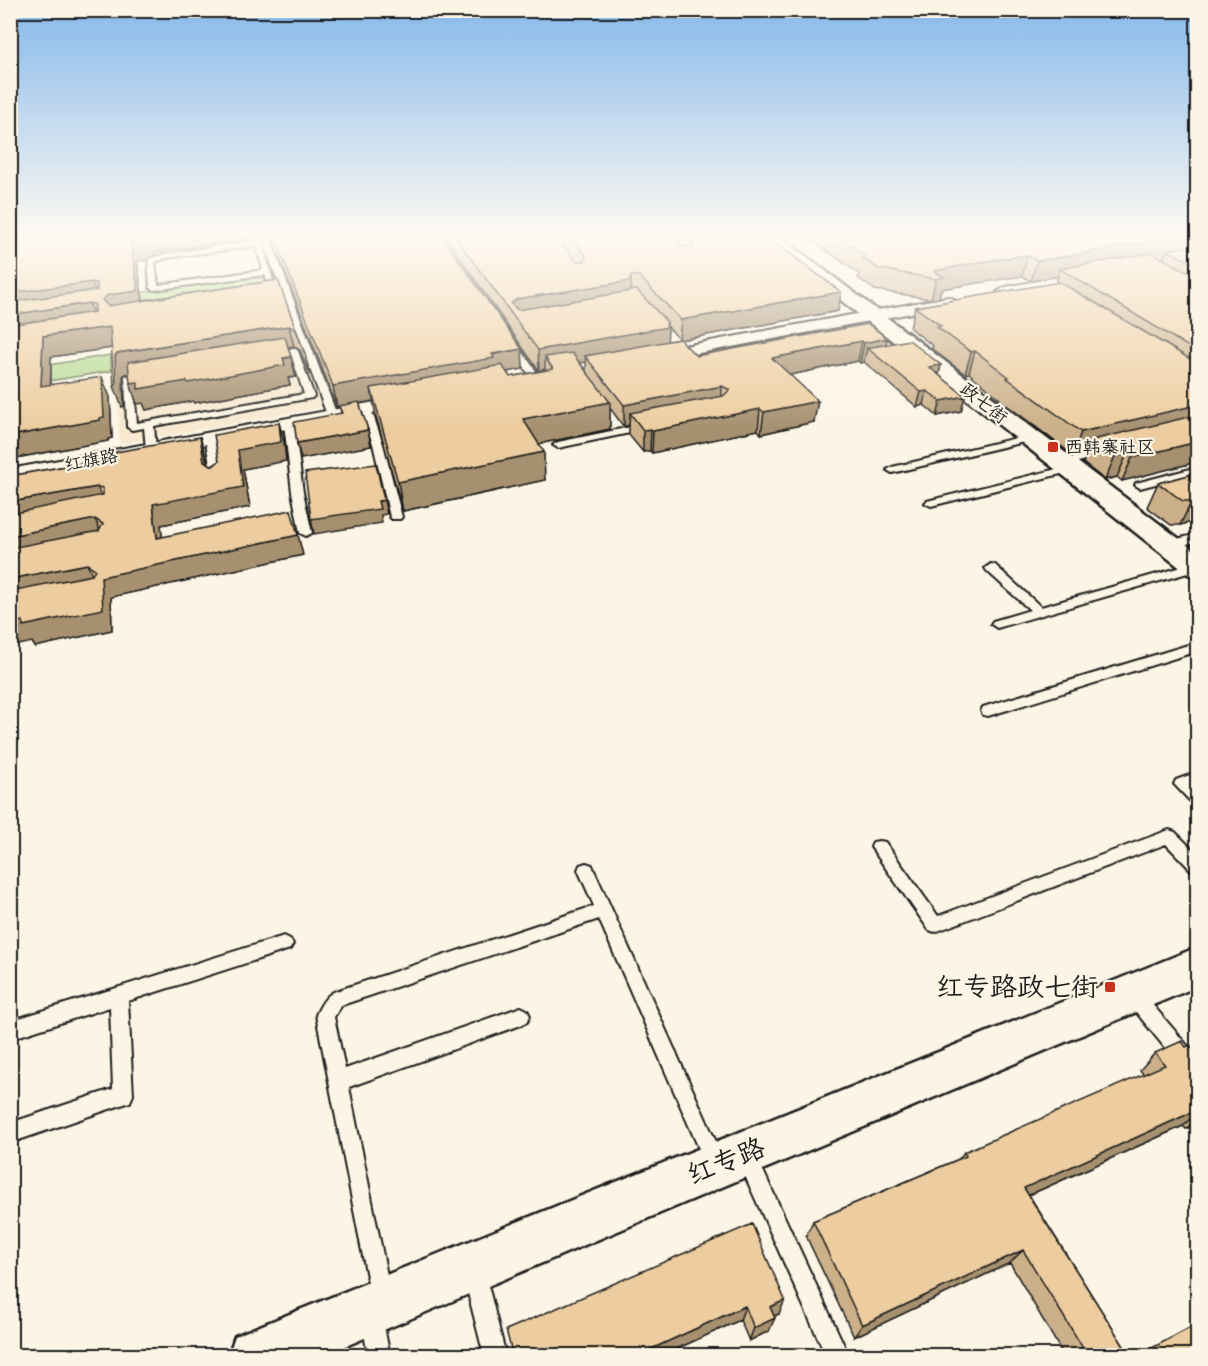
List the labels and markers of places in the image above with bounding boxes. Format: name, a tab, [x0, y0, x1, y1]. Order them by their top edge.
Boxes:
place label: 西韩寨社区	[1065, 431, 1155, 463]
marker: 西韩寨社区	[1046, 440, 1060, 454]
place label: 红专路政七街	[936, 963, 1098, 1011]
marker: 红专路政七街	[1103, 980, 1117, 994]

